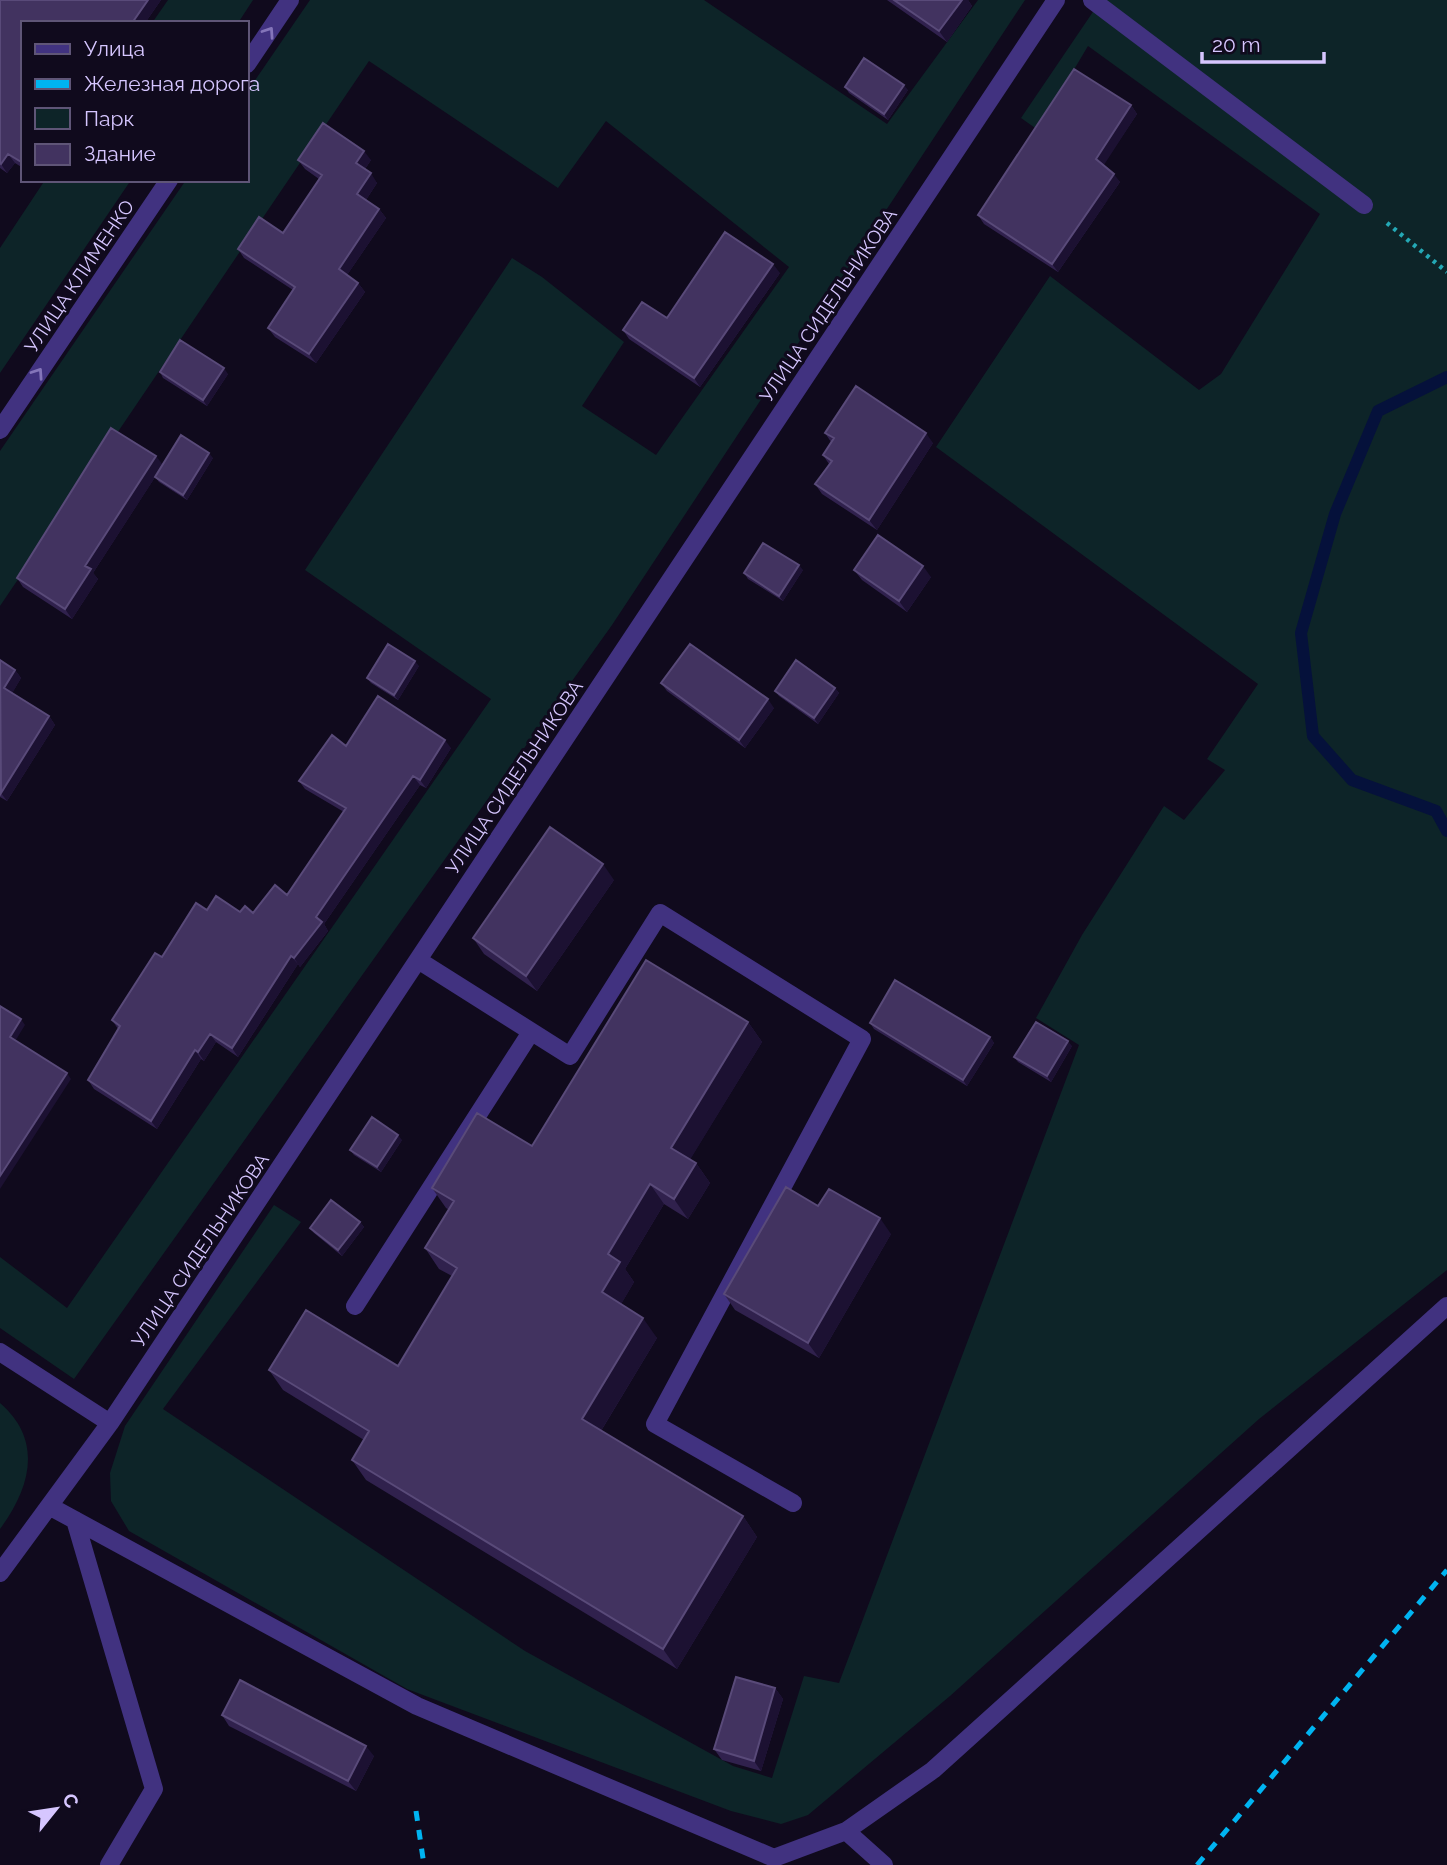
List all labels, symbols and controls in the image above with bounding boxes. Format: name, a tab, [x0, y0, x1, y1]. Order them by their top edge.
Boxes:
legend	[21, 21, 248, 182]
scale bar	[1202, 21, 1324, 65]
one-way arrow	[260, 27, 273, 40]
text: 20 m	[1212, 32, 1260, 57]
text: Улица	[84, 36, 145, 61]
text: Железная дорога	[84, 71, 260, 96]
text: Парк	[84, 106, 134, 131]
text: Здание	[84, 141, 156, 166]
street label: УЛИЦА КЛИМЕНКО	[20, 196, 138, 356]
street label: УЛИЦА СИДЕЛЬНИКОВА	[755, 204, 901, 406]
one-way arrow	[30, 368, 43, 381]
street label: УЛИЦА СИДЕЛЬНИКОВА	[441, 676, 587, 878]
street label: УЛИЦА СИДЕЛЬНИКОВА	[127, 1149, 273, 1351]
north arrow	[21, 1774, 91, 1844]
text: С	[58, 1789, 84, 1812]

